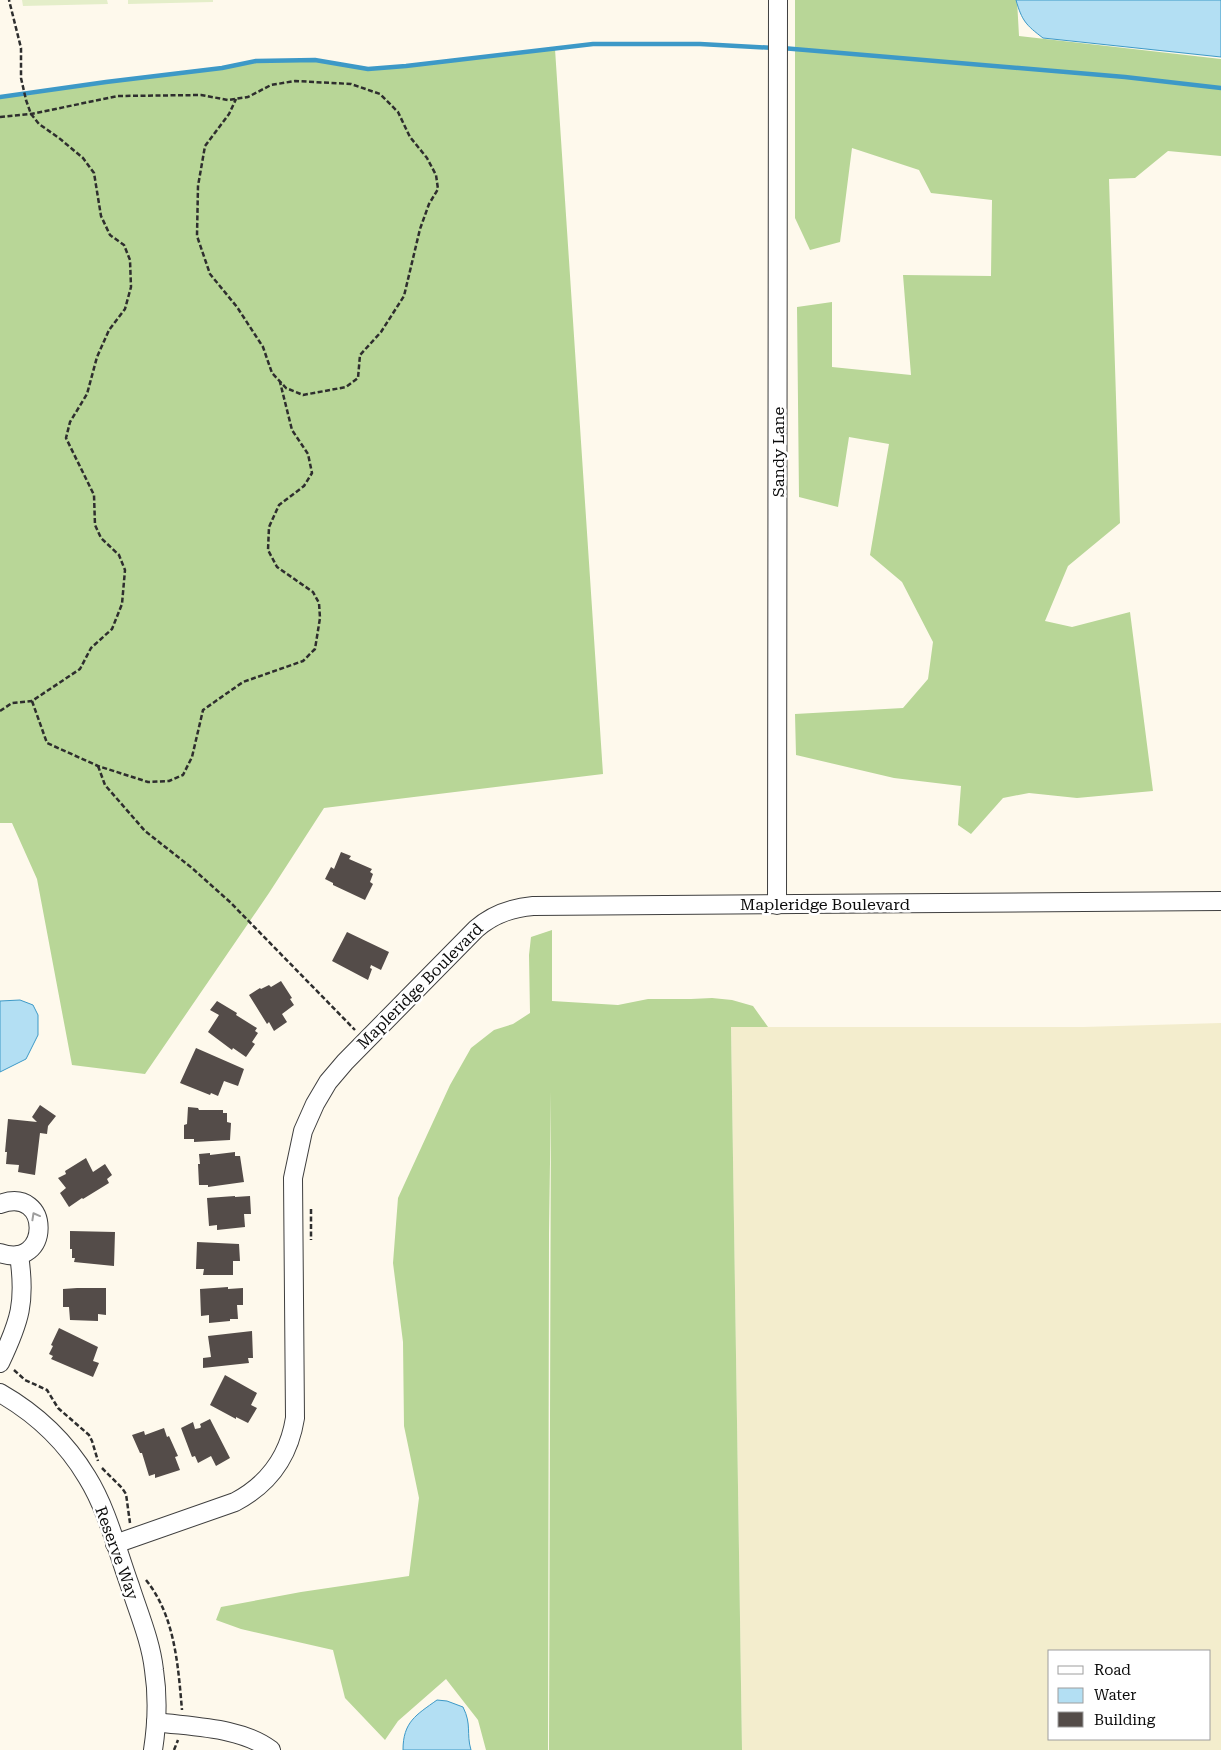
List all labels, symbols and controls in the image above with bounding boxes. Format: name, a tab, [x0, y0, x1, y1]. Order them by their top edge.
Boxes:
street label: Sandy Lane	[769, 406, 788, 497]
street label: Mapleridge Boulevard	[740, 895, 910, 914]
street label: Mapleridge Boulevard	[353, 919, 487, 1053]
one-way arrow	[31, 1212, 41, 1221]
street label: Reserve Way	[91, 1504, 143, 1603]
legend	[1048, 1650, 1211, 1740]
text: Road	[1094, 1661, 1131, 1679]
text: Water	[1094, 1686, 1136, 1704]
text: Building	[1094, 1711, 1156, 1729]

